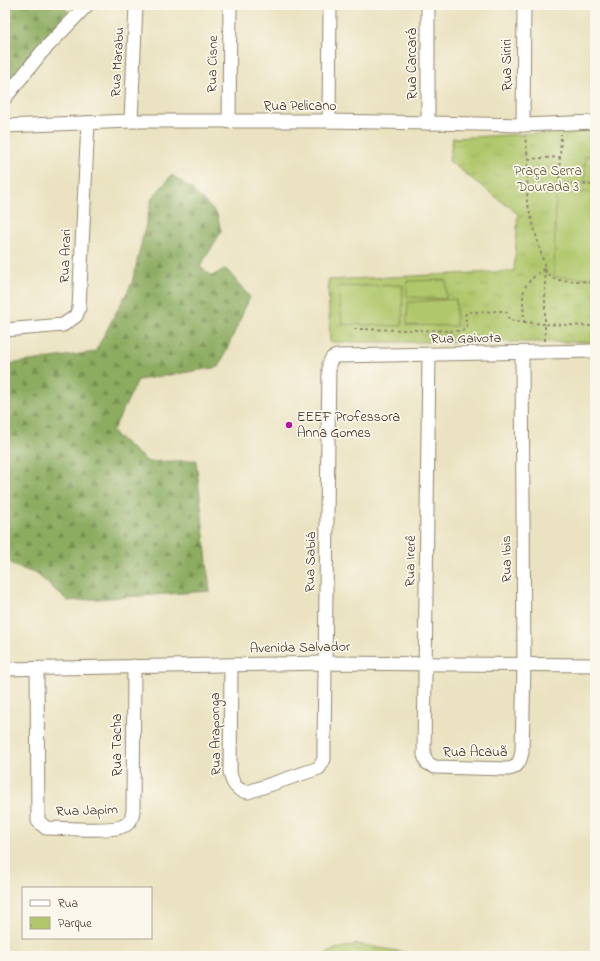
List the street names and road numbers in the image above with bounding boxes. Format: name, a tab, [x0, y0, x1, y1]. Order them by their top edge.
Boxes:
street label: Rua Marabu	[106, 26, 130, 98]
street label: Rua Carcará	[402, 28, 423, 100]
street label: Rua Cisne	[202, 34, 224, 93]
street label: Rua Siriri	[497, 39, 518, 91]
street label: Rua Pelicano	[263, 96, 337, 117]
street label: Rua Arari	[55, 229, 77, 283]
street label: Rua Gaivota	[431, 328, 501, 350]
street label: Rua Sabiá	[300, 532, 322, 592]
street label: Rua Irerê	[400, 534, 422, 587]
street label: Rua Ibis	[496, 535, 518, 583]
street label: Avenida Salvador	[250, 637, 351, 659]
street label: Rua Araponga	[205, 692, 228, 776]
street label: Rua Tacha	[107, 714, 128, 776]
street label: Rua Acauã	[443, 742, 507, 763]
street label: Rua Japim	[56, 799, 119, 823]

